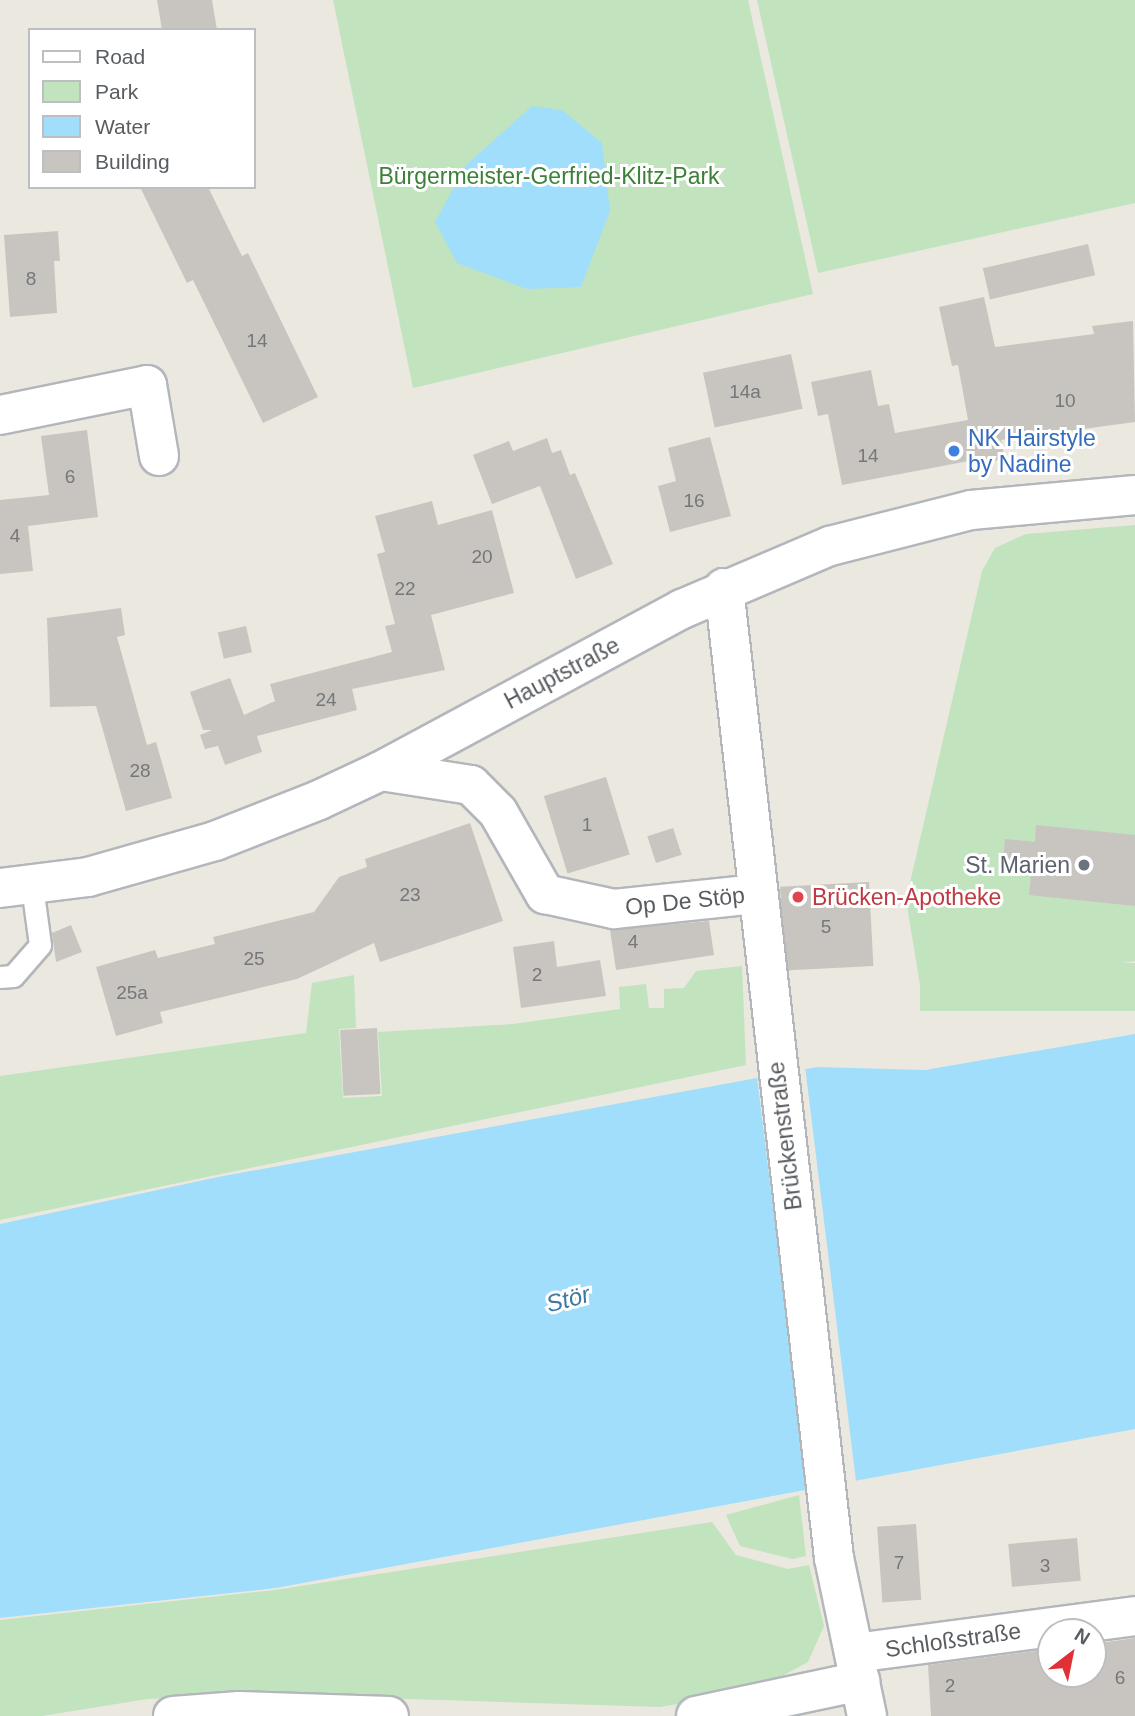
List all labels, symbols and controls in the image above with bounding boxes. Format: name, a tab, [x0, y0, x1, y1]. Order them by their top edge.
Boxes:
legend	[28, 28, 256, 189]
text: Road	[95, 45, 145, 68]
text: Park	[95, 80, 138, 103]
text: Water	[95, 115, 150, 138]
text: Building	[95, 150, 170, 173]
park label: Bürgermeister-Gerfried-Klitz-Park	[378, 162, 720, 190]
house number: 8	[26, 268, 36, 290]
house number: 14	[246, 330, 268, 352]
house number: 14a	[729, 381, 761, 403]
house number: 10	[1054, 390, 1076, 412]
place label: NK Hairstyle by Nadine	[968, 424, 1096, 478]
marker: NK Hairstyle by Nadine	[946, 443, 962, 459]
house number: 14	[857, 445, 879, 467]
house number: 6	[65, 466, 75, 488]
house number: 16	[683, 490, 705, 512]
house number: 4	[10, 525, 20, 547]
house number: 20	[471, 546, 493, 568]
house number: 22	[394, 578, 416, 600]
street label: Hauptstraße	[500, 631, 624, 715]
house number: 24	[315, 689, 337, 711]
house number: 28	[129, 760, 151, 782]
house number: 1	[582, 814, 592, 836]
place label: St. Marien	[965, 851, 1070, 879]
marker: St. Marien	[1076, 857, 1092, 873]
street label: Op De Stöp	[624, 881, 746, 921]
place label: Brücken-Apotheke	[812, 883, 1001, 911]
house number: 23	[399, 884, 421, 906]
marker: Brücken-Apotheke	[790, 889, 806, 905]
house number: 5	[821, 916, 831, 938]
house number: 4	[628, 931, 638, 953]
house number: 25	[243, 948, 265, 970]
house number: 2	[532, 964, 542, 986]
house number: 25a	[116, 982, 148, 1004]
street label: Brückenstraße	[762, 1060, 808, 1212]
water label: Stör	[543, 1279, 593, 1319]
house number: 7	[894, 1552, 904, 1574]
house number: 3	[1040, 1555, 1050, 1577]
street label: Schloßstraße	[883, 1617, 1023, 1663]
north arrow	[1037, 1618, 1107, 1688]
text: N	[1071, 1624, 1094, 1649]
house number: 6	[1115, 1667, 1125, 1689]
house number: 2	[945, 1675, 955, 1697]

